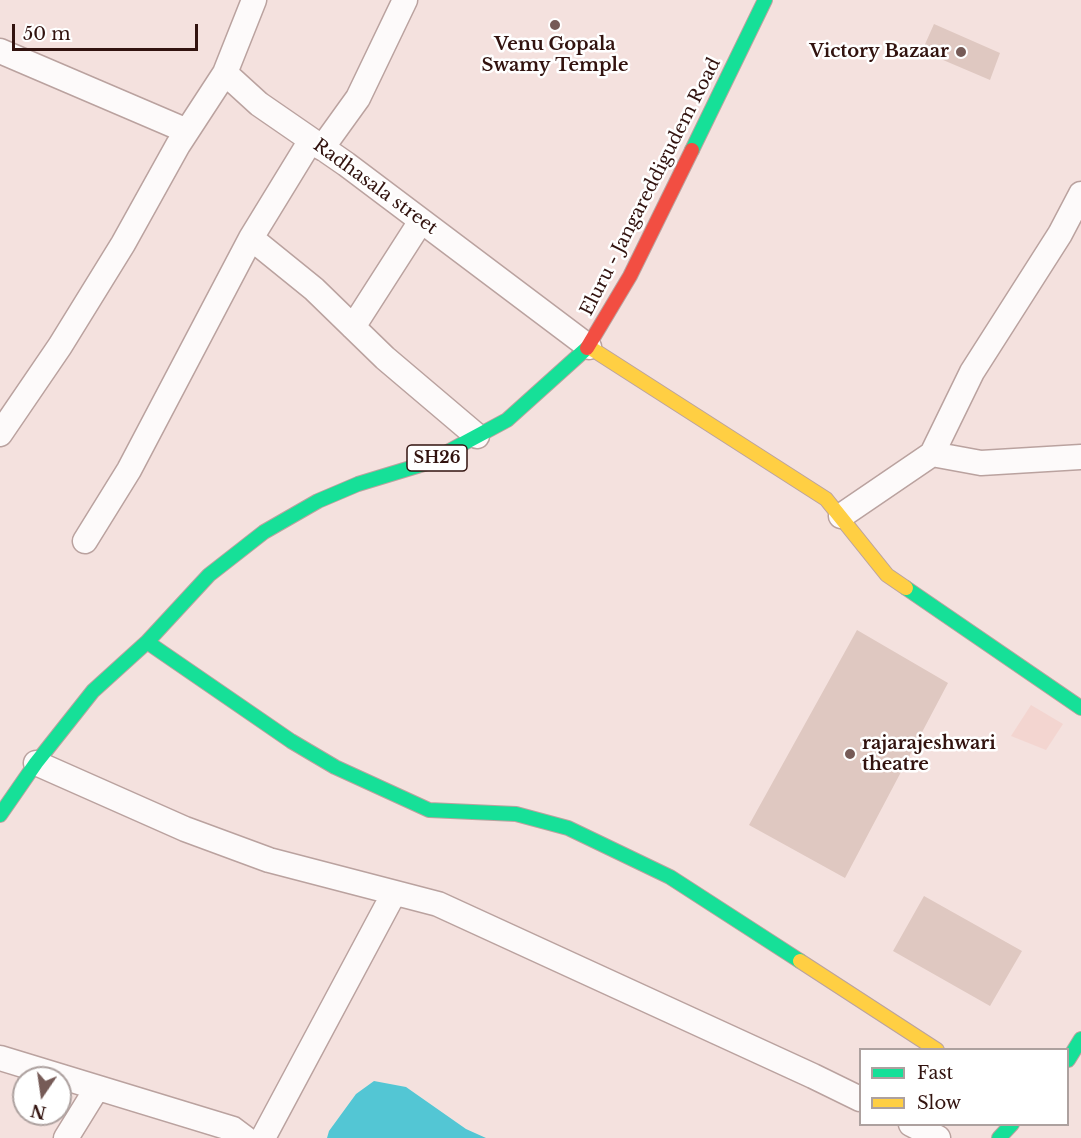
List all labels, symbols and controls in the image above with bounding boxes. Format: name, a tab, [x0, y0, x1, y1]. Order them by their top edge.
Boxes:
scale bar	[15, 12, 201, 50]
marker: Venu Gopala Swamy Temple	[548, 18, 562, 32]
text: 50 m	[23, 23, 71, 45]
place label: Venu Gopala Swamy Temple	[482, 34, 628, 76]
place label: Victory Bazaar	[809, 41, 949, 63]
marker: Victory Bazaar	[954, 45, 968, 59]
street label: Eluru - Jangareddigudem Road	[576, 54, 726, 320]
street label: Radhasala street	[309, 135, 441, 239]
road number: SH26	[407, 445, 467, 471]
place label: rajarajeshwari theatre	[862, 733, 996, 776]
marker: rajarajeshwari theatre	[843, 747, 857, 761]
legend	[859, 1048, 1069, 1126]
text: Fast	[917, 1062, 953, 1084]
north arrow	[12, 1066, 72, 1126]
text: Slow	[917, 1092, 961, 1114]
text: N	[29, 1100, 48, 1123]

